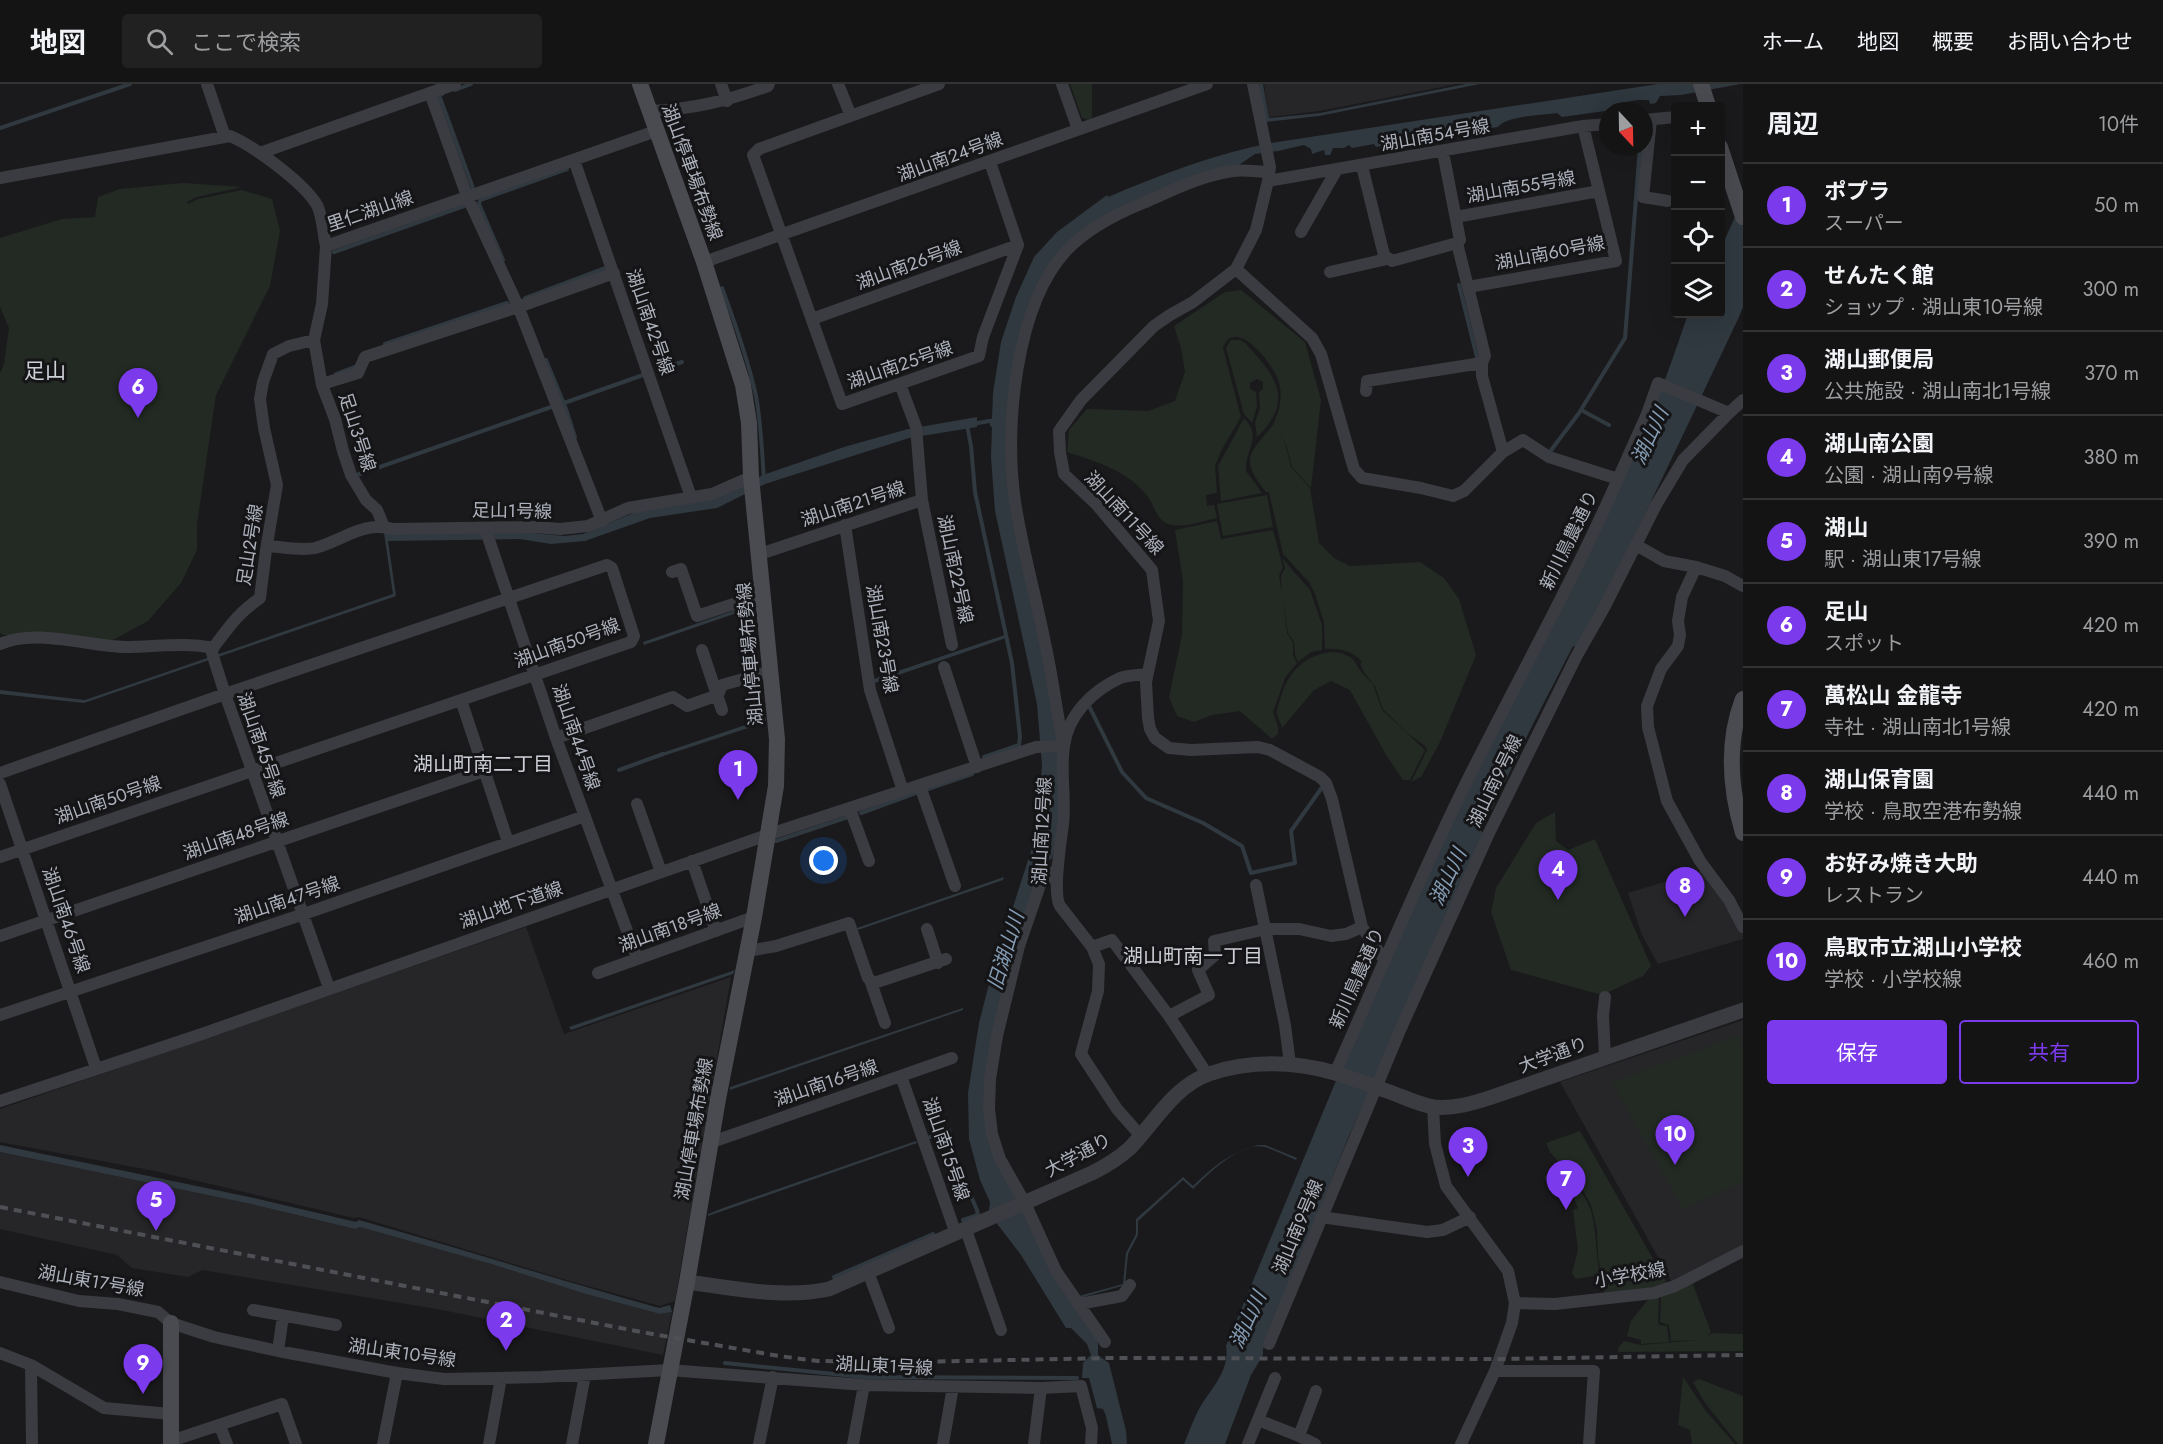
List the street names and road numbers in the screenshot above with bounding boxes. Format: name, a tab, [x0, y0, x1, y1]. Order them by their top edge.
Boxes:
street label: 湖山停車場布勢線	[655, 100, 729, 244]
street label: 湖山南54号線	[1378, 113, 1492, 157]
street label: 湖山南24号線	[894, 126, 1006, 188]
street label: 湖山南55号線	[1464, 165, 1578, 209]
street label: 里仁湖山線	[323, 184, 417, 238]
street label: 湖山南60号線	[1493, 230, 1607, 276]
street label: 湖山南26号線	[853, 234, 965, 296]
street label: 湖山南42号線	[620, 265, 680, 379]
street label: 湖山南25号線	[844, 335, 956, 395]
street label: 足山3号線	[332, 389, 382, 475]
street label: 湖山南11号線	[1078, 465, 1170, 561]
street label: 湖山南21号線	[797, 475, 909, 533]
street label: 新川鳥農通り	[1534, 486, 1604, 594]
street label: 足山1号線	[472, 497, 552, 525]
street label: 足山2号線	[231, 502, 269, 588]
street label: 湖山南22号線	[931, 512, 979, 626]
street label: 湖山停車場布勢線	[731, 581, 769, 727]
street label: 湖山南23号線	[860, 583, 904, 695]
street label: 湖山南50号線	[510, 612, 624, 674]
street label: 湖山南44号線	[546, 680, 606, 794]
street label: 湖山南45号線	[231, 688, 291, 802]
street label: 湖山南9号線	[1461, 730, 1529, 832]
street label: 湖山南50号線	[51, 770, 165, 830]
street label: 湖山南12号線	[1026, 776, 1058, 886]
street label: 湖山南48号線	[180, 806, 292, 866]
street label: 湖山南46号線	[36, 863, 96, 977]
street label: 湖山南47号線	[231, 870, 343, 930]
street label: 湖山地下道線	[456, 875, 566, 935]
street label: 湖山南18号線	[615, 897, 725, 959]
street label: 新川鳥農通り	[1323, 923, 1391, 1033]
street label: 大学通り	[1515, 1030, 1591, 1080]
street label: 湖山南16号線	[770, 1053, 882, 1113]
street label: 湖山停車場布勢線	[669, 1056, 719, 1202]
street label: 湖山南15号線	[916, 1094, 976, 1204]
street label: 大学通り	[1040, 1127, 1116, 1183]
street label: 湖山南9号線	[1266, 1176, 1330, 1278]
street label: 小学校線	[1592, 1256, 1668, 1294]
street label: 湖山東17号線	[36, 1259, 146, 1303]
street label: 湖山東10号線	[346, 1333, 458, 1373]
street label: 湖山東1号線	[834, 1350, 934, 1382]

